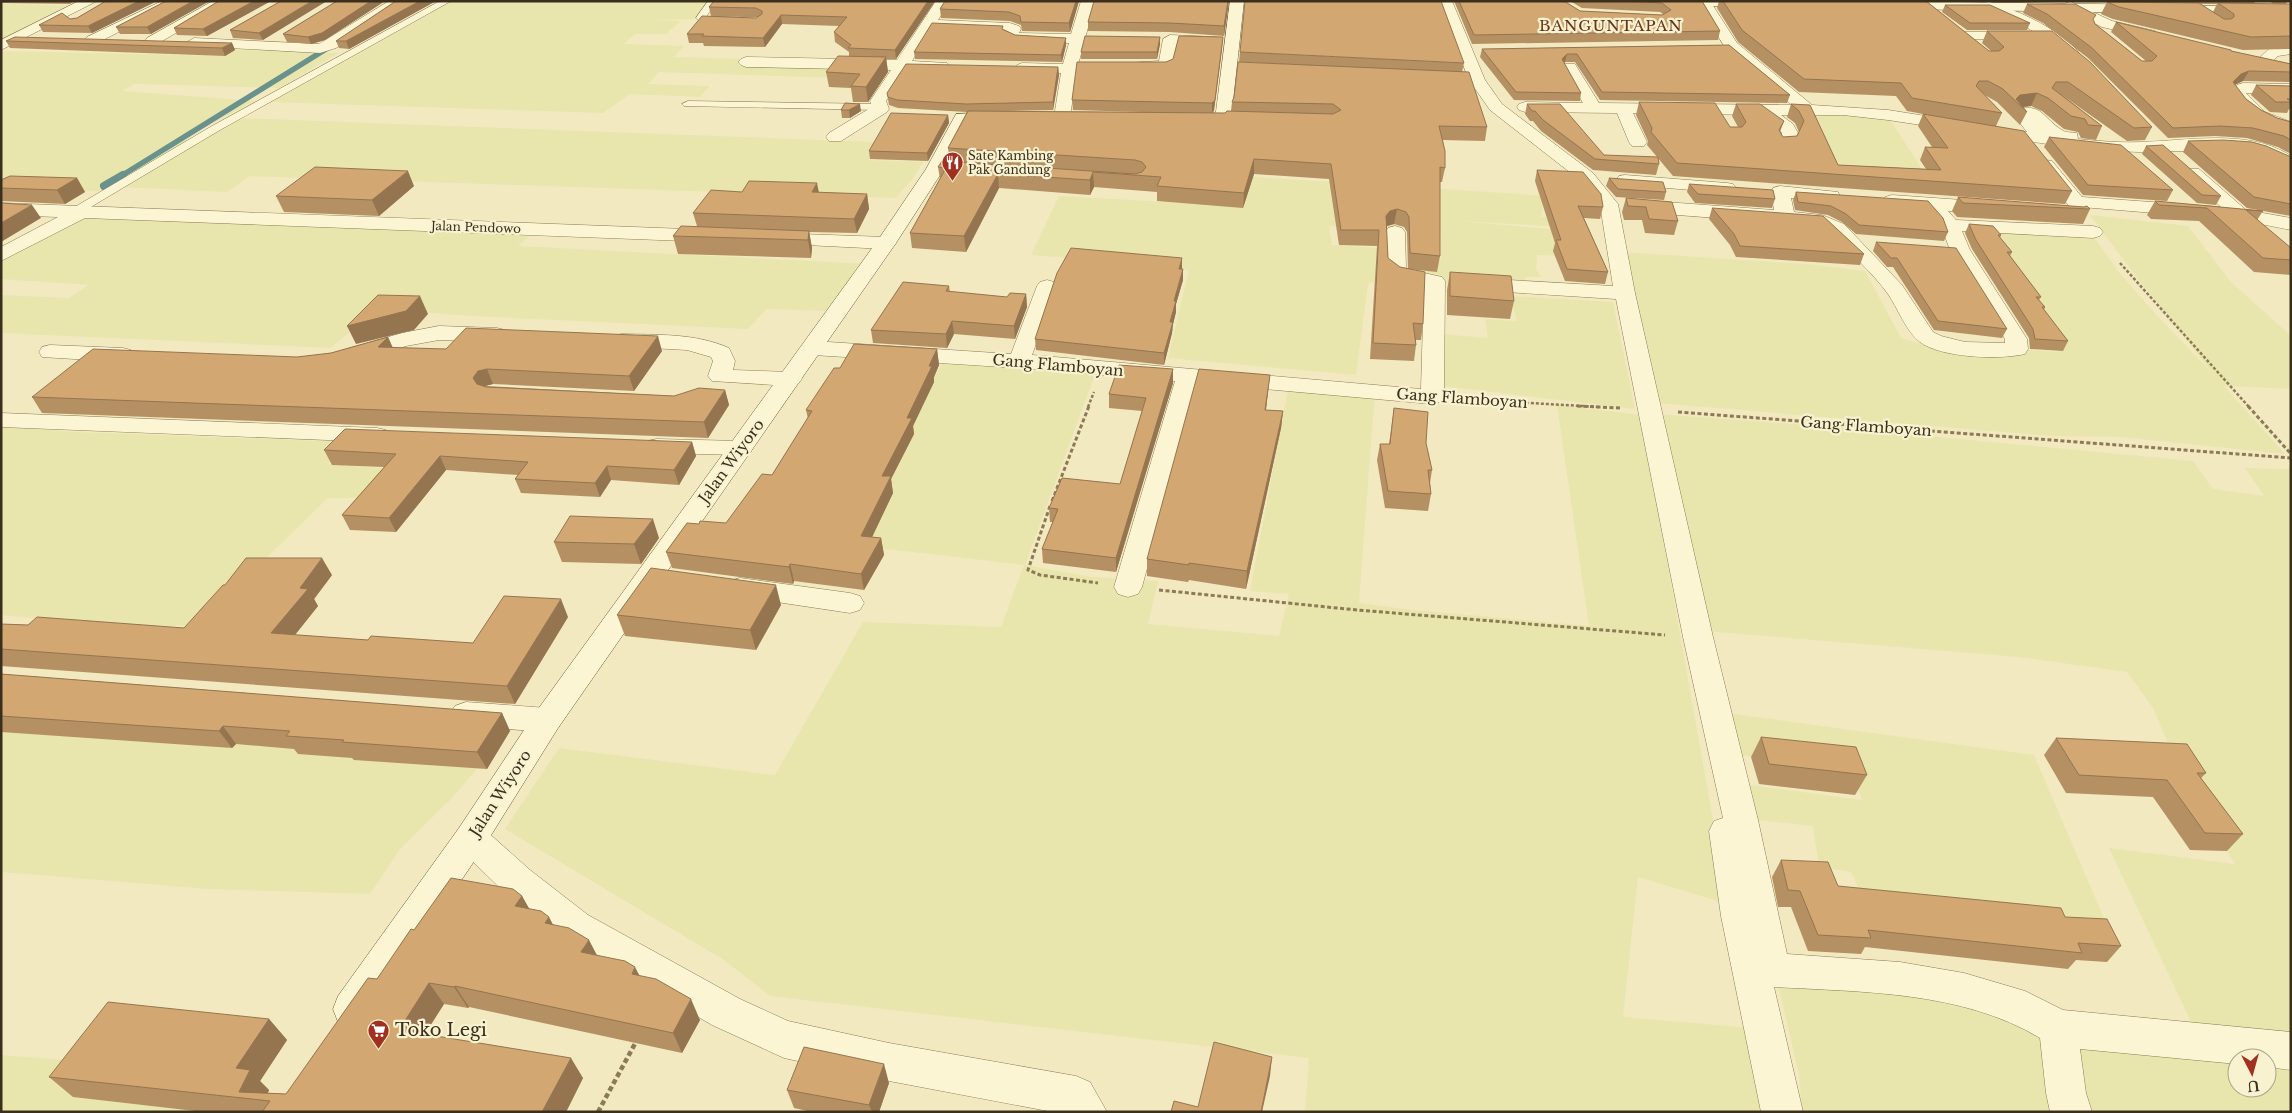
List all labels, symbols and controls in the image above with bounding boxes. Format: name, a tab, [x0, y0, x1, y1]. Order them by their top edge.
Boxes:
district label: BANGUNTAPAN	[1539, 16, 1683, 35]
place label: Sate Kambing Pak Gandung	[968, 148, 1054, 177]
restaurant icon: Sate Kambing Pak Gandung	[940, 150, 964, 181]
street label: Jalan Pendowo	[429, 218, 521, 236]
street label: Gang Flamboyan	[992, 350, 1124, 380]
street label: Gang Flamboyan	[1396, 384, 1528, 412]
street label: Gang Flamboyan	[1800, 412, 1932, 440]
street label: Jalan Wiyoro	[693, 415, 768, 508]
street label: Jalan Wiyoro	[464, 746, 535, 842]
supermarket icon: Toko Legi	[367, 1018, 391, 1049]
place label: Toko Legi	[395, 1019, 487, 1041]
north arrow	[2227, 1048, 2277, 1098]
text: U	[2246, 1076, 2260, 1096]

